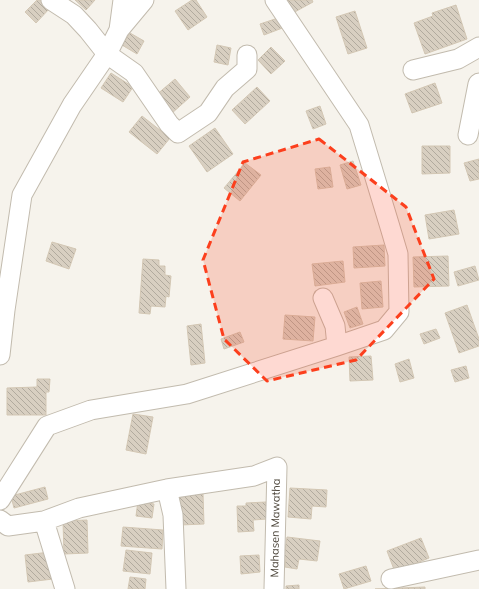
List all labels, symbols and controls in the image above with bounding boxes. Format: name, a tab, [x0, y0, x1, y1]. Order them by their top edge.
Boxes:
street label: Mahasen Mawatha	[267, 478, 283, 578]

